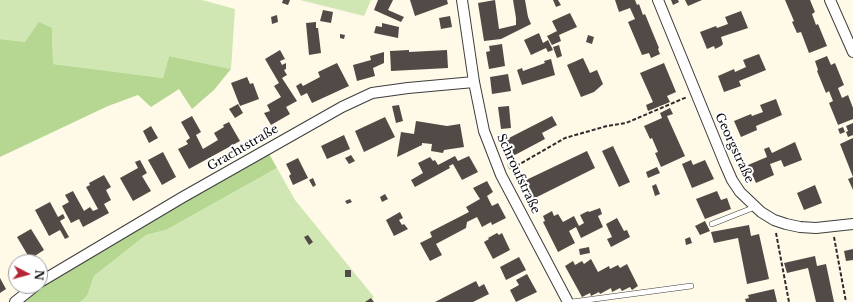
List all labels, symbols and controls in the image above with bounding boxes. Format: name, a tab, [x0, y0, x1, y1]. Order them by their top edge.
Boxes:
street label: Georgstraße	[712, 111, 756, 185]
street label: Grachtstraße	[205, 122, 281, 174]
street label: Schroufstraße	[493, 132, 543, 216]
north arrow	[8, 254, 48, 294]
text: N	[31, 269, 46, 281]

